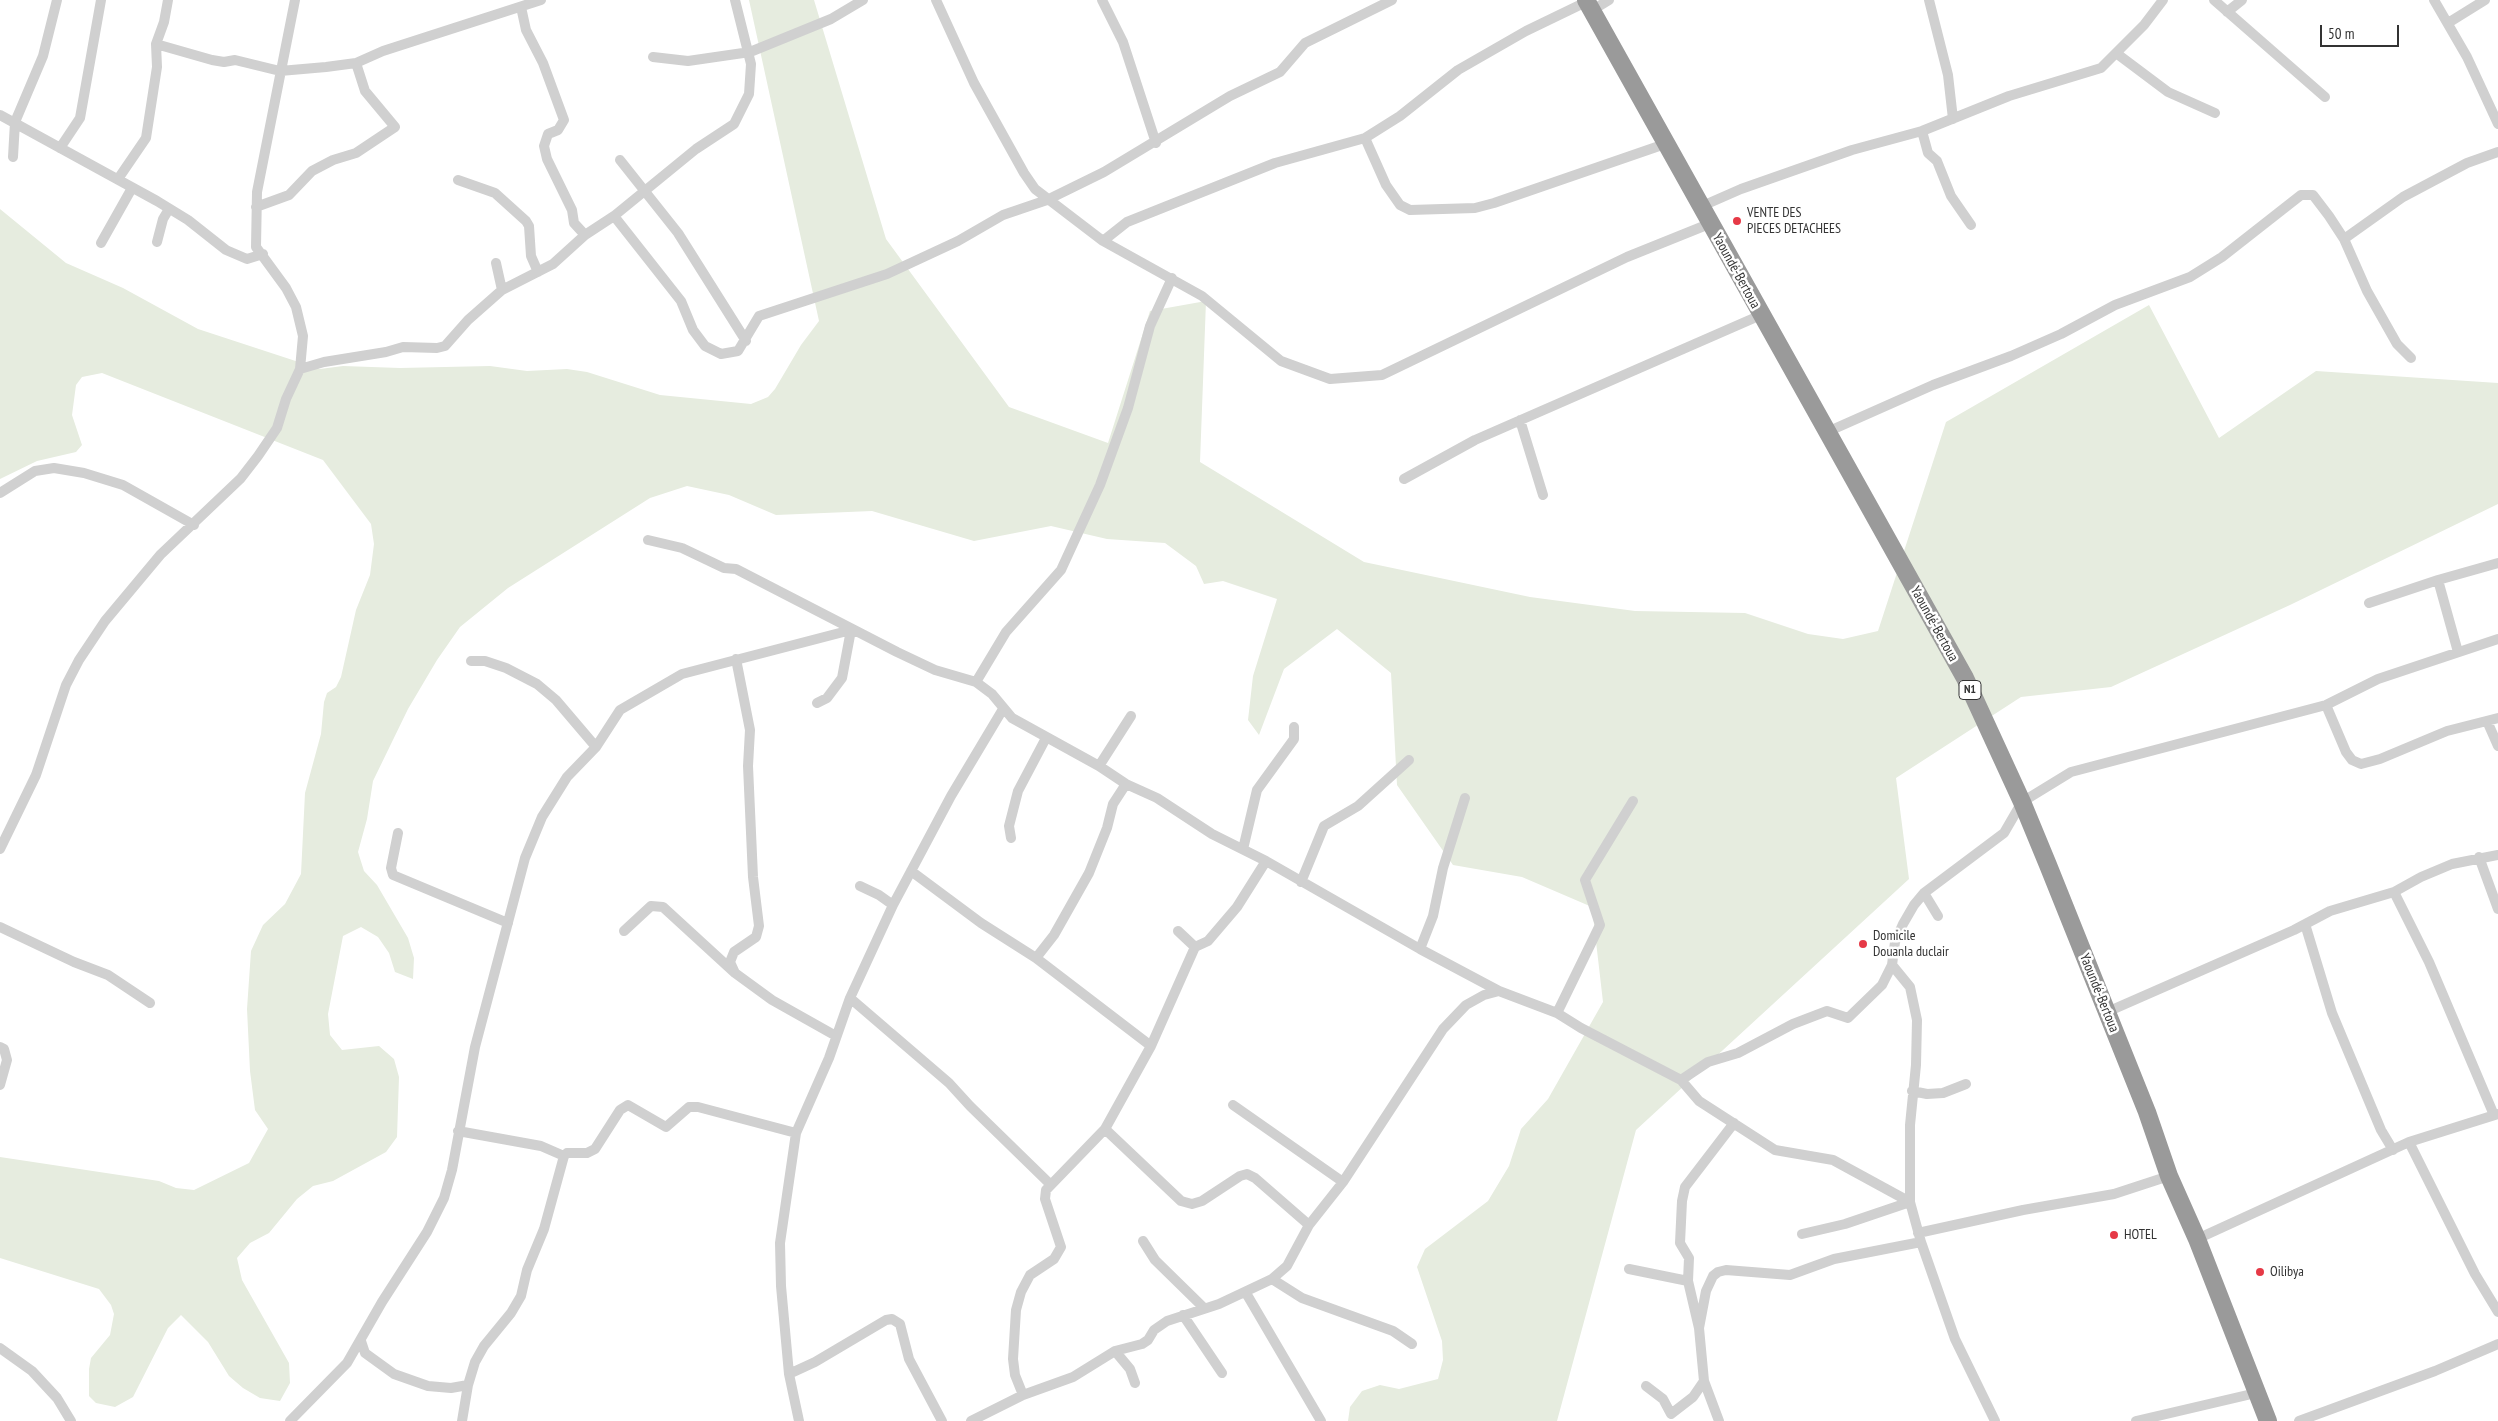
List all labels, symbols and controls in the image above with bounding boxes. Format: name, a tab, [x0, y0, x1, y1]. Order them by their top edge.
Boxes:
scale bar	[2323, 15, 2402, 47]
text: 50 m	[2328, 24, 2354, 43]
place label: VENTE DES PIECES DETACHEES	[1747, 205, 1841, 238]
marker: VENTE DES PIECES DETACHEES	[1731, 215, 1743, 227]
street label: Yaoundé-Bertoua	[1708, 230, 1764, 312]
street label: Yaoundé-Bertoua	[1906, 583, 1962, 665]
road number: N1	[1959, 680, 1981, 700]
place label: Domicile Douanla duclair	[1873, 928, 1949, 960]
marker: Domicile Douanla duclair	[1857, 938, 1869, 950]
street label: Yaoundé-Bertoua	[2076, 951, 2122, 1035]
place label: HOTEL	[2124, 1227, 2157, 1243]
marker: HOTEL	[2108, 1229, 2120, 1241]
place label: Oilibya	[2270, 1264, 2304, 1280]
marker: Oilibya	[2254, 1266, 2266, 1278]

